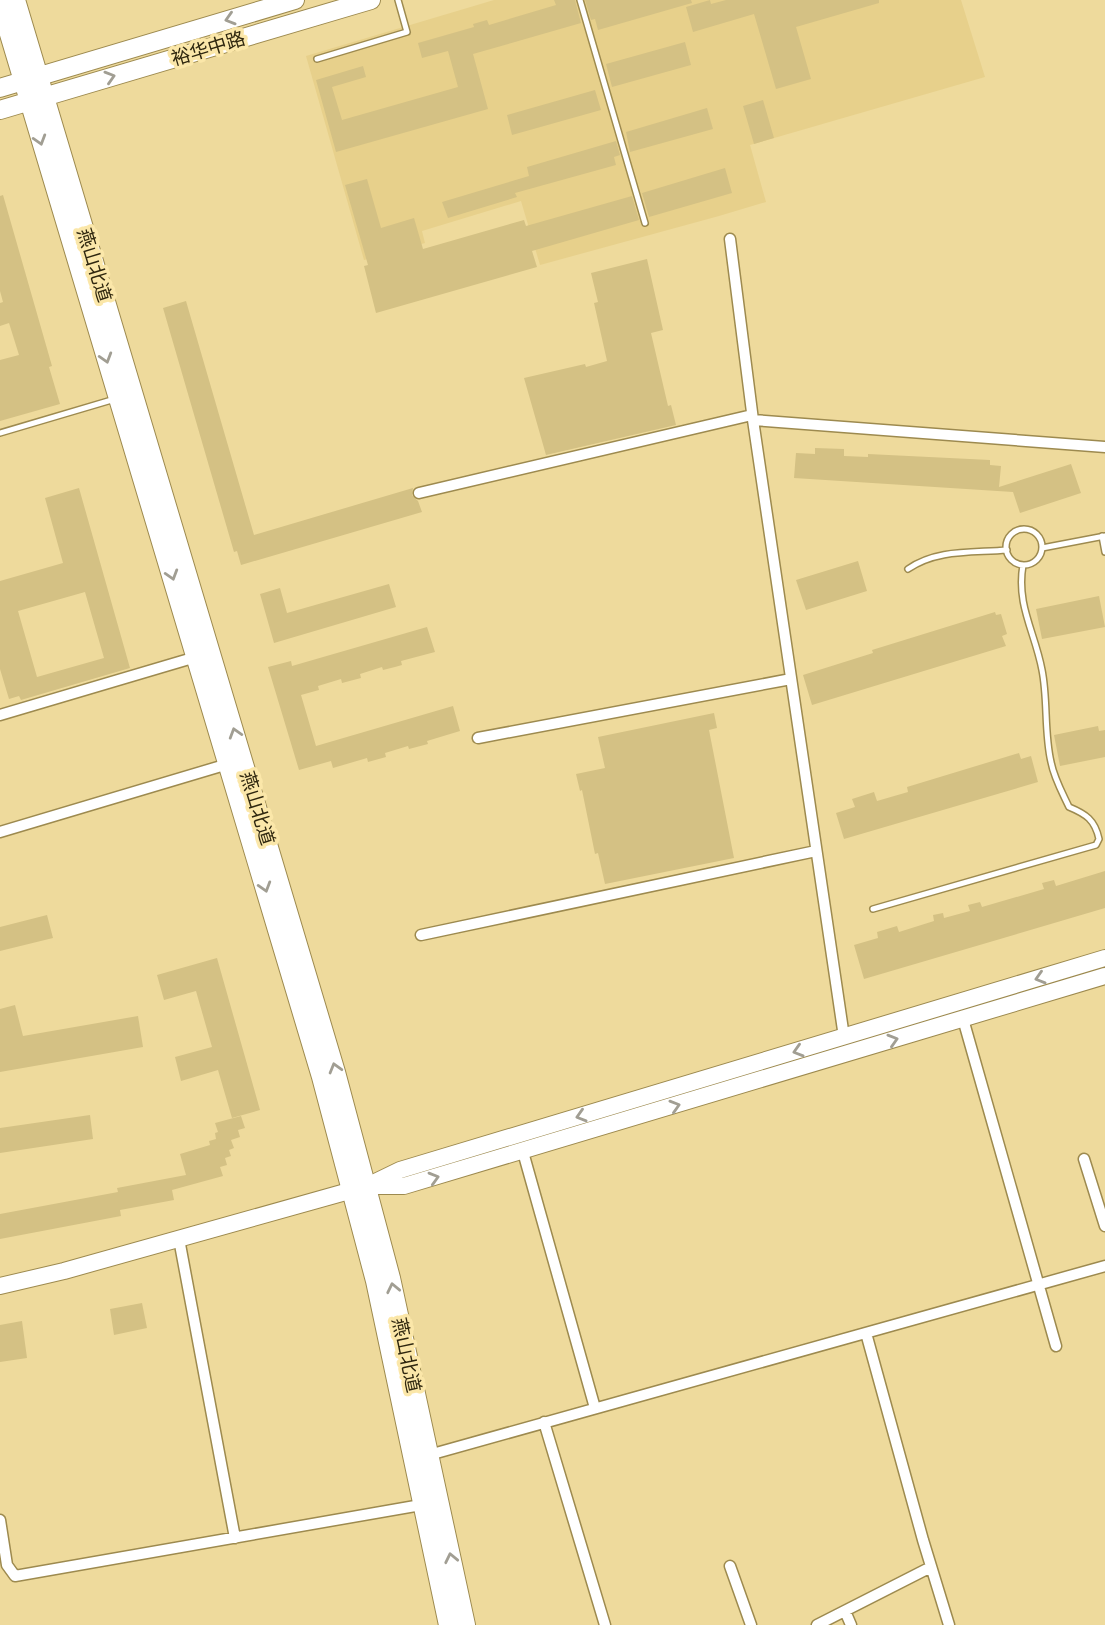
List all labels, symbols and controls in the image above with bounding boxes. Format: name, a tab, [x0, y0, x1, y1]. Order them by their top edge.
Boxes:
one-way arrow	[224, 11, 236, 26]
street label: 裕华中路	[168, 26, 248, 71]
one-way arrow	[104, 71, 116, 86]
one-way arrow	[32, 133, 47, 145]
street label: 燕山北道	[72, 225, 117, 305]
one-way arrow	[97, 351, 112, 363]
one-way arrow	[163, 569, 178, 581]
one-way arrow	[229, 727, 244, 739]
street label: 燕山北道	[235, 768, 280, 848]
one-way arrow	[256, 881, 271, 893]
one-way arrow	[1034, 970, 1046, 985]
one-way arrow	[887, 1034, 899, 1049]
one-way arrow	[793, 1043, 805, 1058]
one-way arrow	[328, 1062, 343, 1074]
one-way arrow	[669, 1100, 681, 1115]
one-way arrow	[575, 1108, 587, 1123]
one-way arrow	[428, 1171, 440, 1186]
one-way arrow	[387, 1282, 401, 1294]
street label: 燕山北道	[387, 1316, 426, 1395]
one-way arrow	[445, 1552, 460, 1564]

